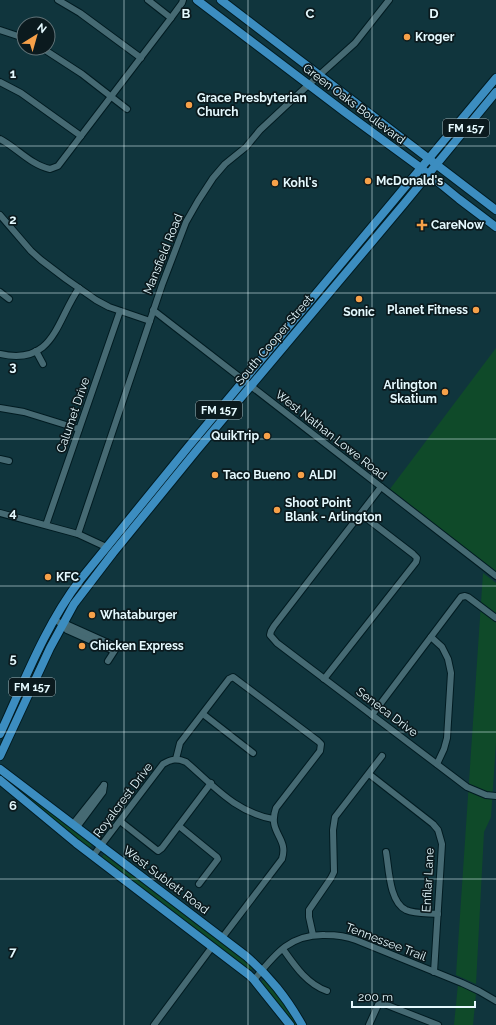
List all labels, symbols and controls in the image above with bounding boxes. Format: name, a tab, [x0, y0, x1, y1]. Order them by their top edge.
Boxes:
text: B	[182, 6, 191, 21]
text: C	[306, 6, 315, 21]
text: D	[429, 6, 439, 21]
north arrow	[16, 16, 56, 56]
text: N	[34, 21, 49, 36]
place label: Kroger	[415, 30, 455, 44]
marker: Kroger	[402, 32, 412, 42]
street label: Green Oaks Boulevard	[300, 61, 408, 147]
text: 1	[10, 66, 17, 81]
place label: Grace Presbyterian Church	[197, 91, 307, 119]
marker: Grace Presbyterian Church	[184, 100, 194, 110]
road number: FM 157	[443, 119, 489, 137]
place label: McDonald's	[376, 174, 443, 188]
place label: Kohl's	[283, 176, 317, 190]
marker: McDonald's	[363, 176, 373, 186]
marker: Kohl's	[270, 178, 280, 188]
text: 2	[9, 212, 17, 227]
street label: Mansfield Road	[141, 212, 185, 296]
place label: CareNow	[431, 218, 485, 232]
marker: CareNow	[416, 219, 428, 231]
street label: South Cooper Street	[232, 292, 316, 388]
marker: Sonic	[354, 294, 364, 304]
place label: Planet Fitness	[387, 303, 468, 317]
place label: Sonic	[343, 305, 375, 319]
marker: Planet Fitness	[471, 305, 481, 315]
text: 3	[9, 359, 17, 374]
street label: Calumet Drive	[54, 375, 92, 455]
place label: Arlington Skatium	[384, 378, 437, 406]
street label: West Nathan Lowe Road	[273, 387, 389, 483]
marker: Arlington Skatium	[440, 387, 450, 397]
road number: FM 157	[196, 401, 242, 419]
place label: QuikTrip	[211, 429, 259, 443]
marker: QuikTrip	[262, 431, 272, 441]
place label: Taco Bueno	[223, 468, 290, 482]
place label: ALDI	[309, 468, 336, 482]
marker: Taco Bueno	[210, 470, 220, 480]
marker: ALDI	[296, 470, 306, 480]
place label: Shoot Point Blank - Arlington	[285, 496, 382, 524]
text: 4	[9, 505, 17, 520]
marker: Shoot Point Blank - Arlington	[272, 505, 282, 515]
place label: KFC	[56, 570, 79, 584]
marker: KFC	[43, 572, 53, 582]
place label: Whataburger	[100, 608, 178, 622]
marker: Whataburger	[87, 610, 97, 620]
place label: Chicken Express	[90, 639, 184, 653]
marker: Chicken Express	[77, 641, 87, 651]
text: 5	[9, 651, 17, 666]
road number: FM 157	[9, 678, 55, 696]
street label: Seneca Drive	[354, 684, 420, 740]
street label: Royalcrest Drive	[90, 760, 156, 840]
text: 6	[9, 798, 17, 813]
street label: West Sublett Road	[120, 843, 212, 917]
street label: Enfilar Lane	[419, 847, 437, 913]
street label: Tennessee Trail	[344, 920, 429, 964]
text: 7	[9, 944, 17, 959]
scale bar	[352, 983, 475, 1009]
text: 200 m	[358, 990, 393, 1004]

